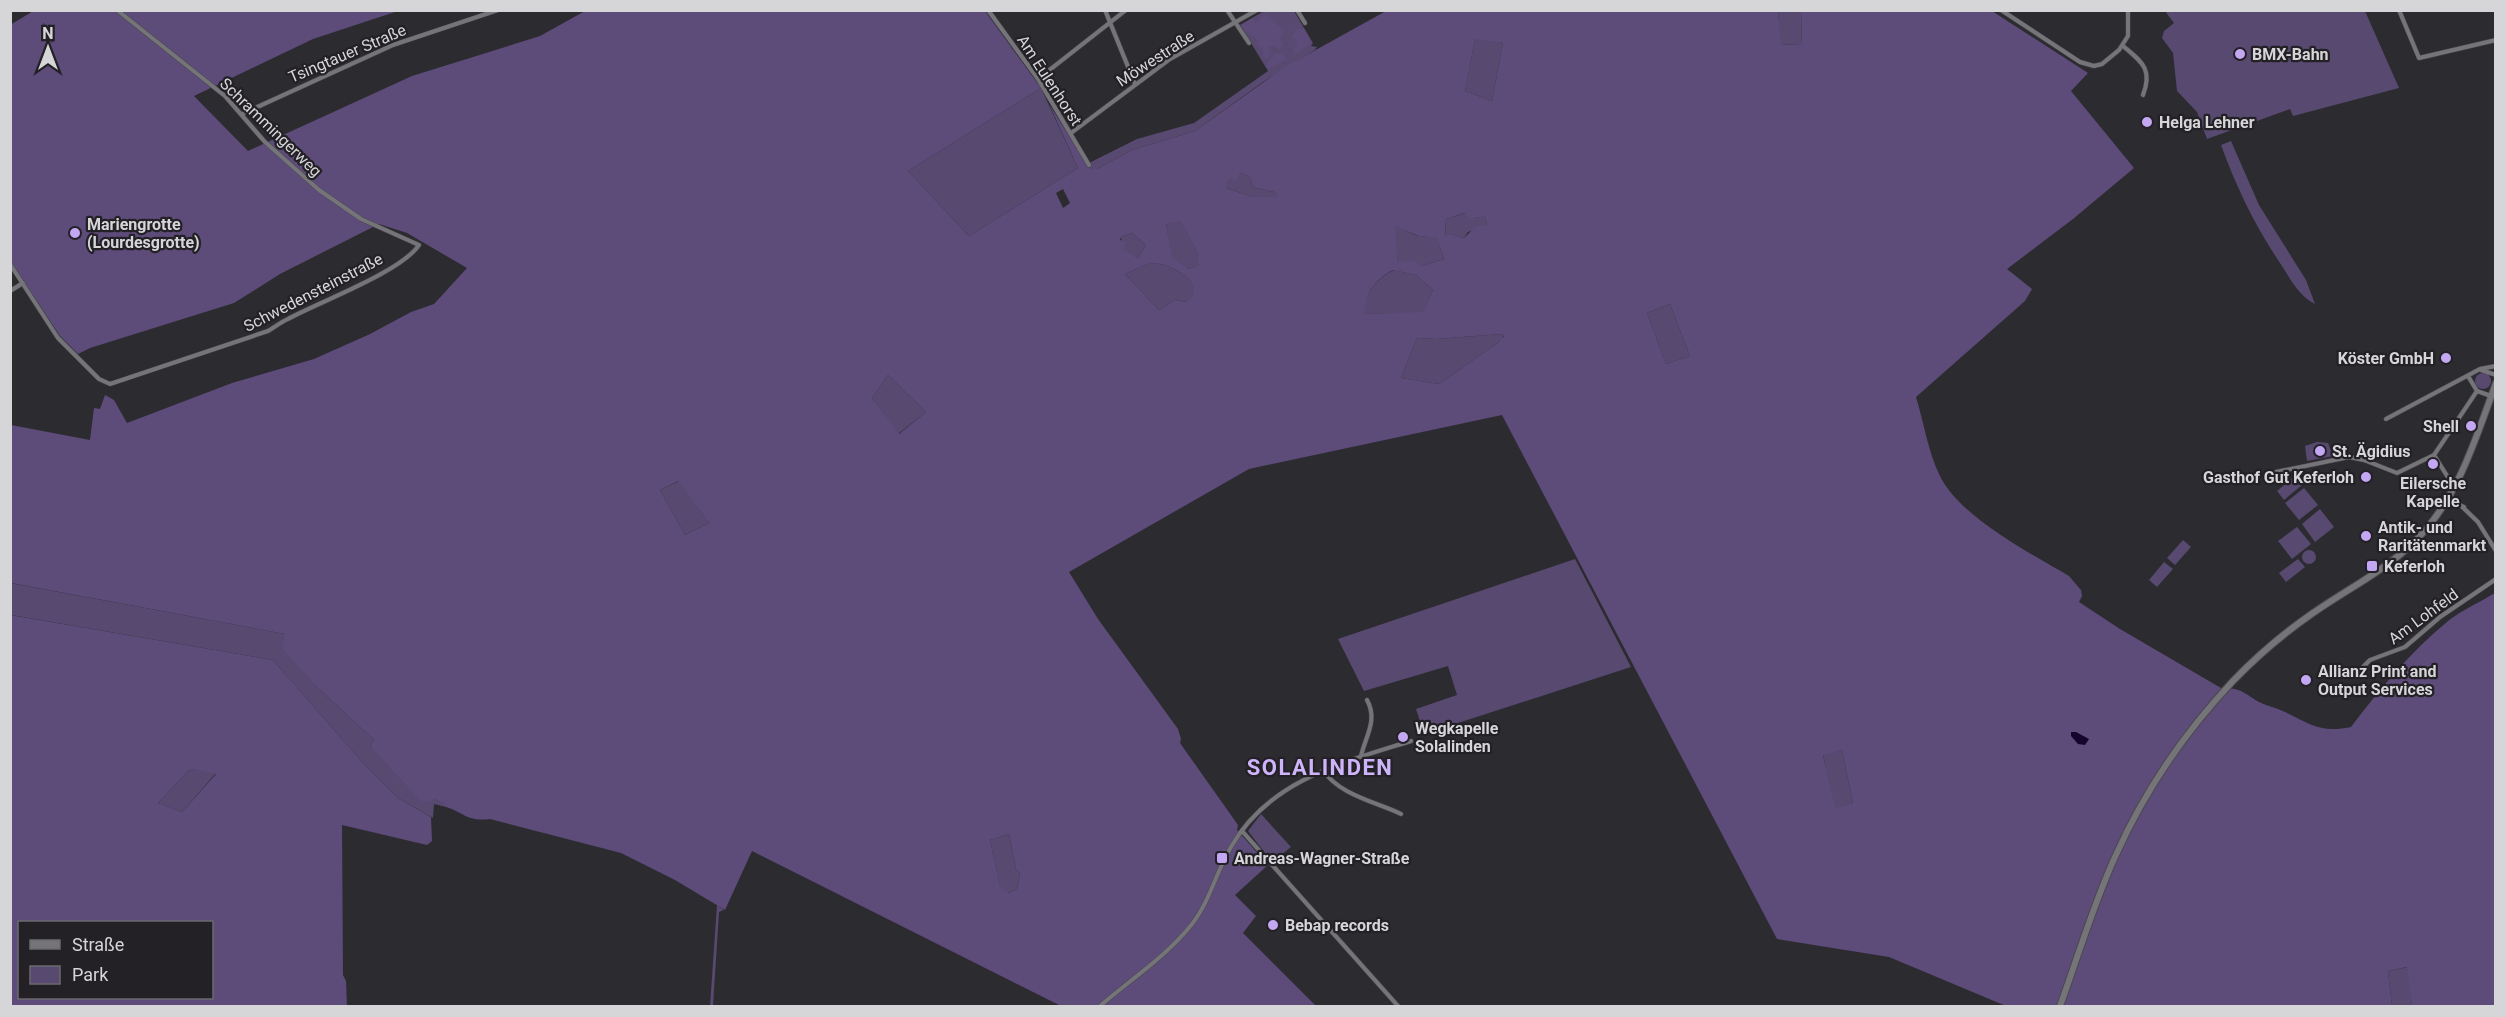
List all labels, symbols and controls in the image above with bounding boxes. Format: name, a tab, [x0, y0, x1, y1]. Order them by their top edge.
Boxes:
north arrow	[18, 18, 78, 78]
street label: Tsingtauer Straße	[286, 20, 409, 87]
text: N	[42, 24, 54, 43]
street label: Möwestraße	[1113, 26, 1198, 91]
street label: Am Eulenhorst	[1013, 31, 1086, 129]
place label: BMX-Bahn	[2252, 45, 2329, 64]
marker: BMX-Bahn	[2233, 47, 2247, 61]
street label: Schrammingerweg	[216, 74, 325, 181]
place label: Helga Lehner	[2159, 113, 2255, 132]
marker: Helga Lehner	[2140, 115, 2154, 129]
place label: Mariengrotte (Lourdesgrotte)	[87, 215, 200, 252]
marker: Mariengrotte (Lourdesgrotte)	[68, 226, 82, 240]
street label: Schwedensteinstraße	[241, 249, 386, 336]
place label: Köster GmbH	[2338, 349, 2434, 368]
marker: Köster GmbH	[2439, 351, 2453, 365]
place label: Shell	[2423, 417, 2459, 436]
marker: Shell	[2464, 419, 2478, 433]
place label: St. Ägidius	[2332, 442, 2410, 461]
marker: St. Ägidius	[2313, 444, 2327, 458]
marker: Eilersche Kapelle	[2426, 457, 2440, 471]
place label: Gasthof Gut Keferloh	[2203, 468, 2354, 487]
marker: Gasthof Gut Keferloh	[2359, 470, 2373, 484]
place label: Eilersche Kapelle	[2400, 474, 2466, 511]
place label: Antik- und Raritätenmarkt	[2378, 518, 2487, 555]
marker: Antik- und Raritätenmarkt	[2359, 529, 2373, 543]
place label: Keferloh	[2384, 557, 2445, 576]
marker: Keferloh	[2365, 559, 2379, 573]
street label: Am Lohfeld	[2385, 585, 2462, 648]
place label: Allianz Print and Output Services	[2318, 662, 2436, 699]
marker: Allianz Print and Output Services	[2299, 673, 2313, 687]
place label: Wegkapelle Solalinden	[1415, 719, 1499, 756]
marker: Wegkapelle Solalinden	[1396, 730, 1410, 744]
district label: SOLALINDEN	[1247, 755, 1393, 780]
place label: Andreas-Wagner-Straße	[1234, 849, 1410, 868]
marker: Andreas-Wagner-Straße	[1215, 851, 1229, 865]
place label: Bebap records	[1285, 916, 1389, 935]
marker: Bebap records	[1266, 918, 1280, 932]
legend	[18, 921, 213, 999]
text: Straße	[72, 934, 124, 955]
text: Park	[72, 964, 109, 985]

